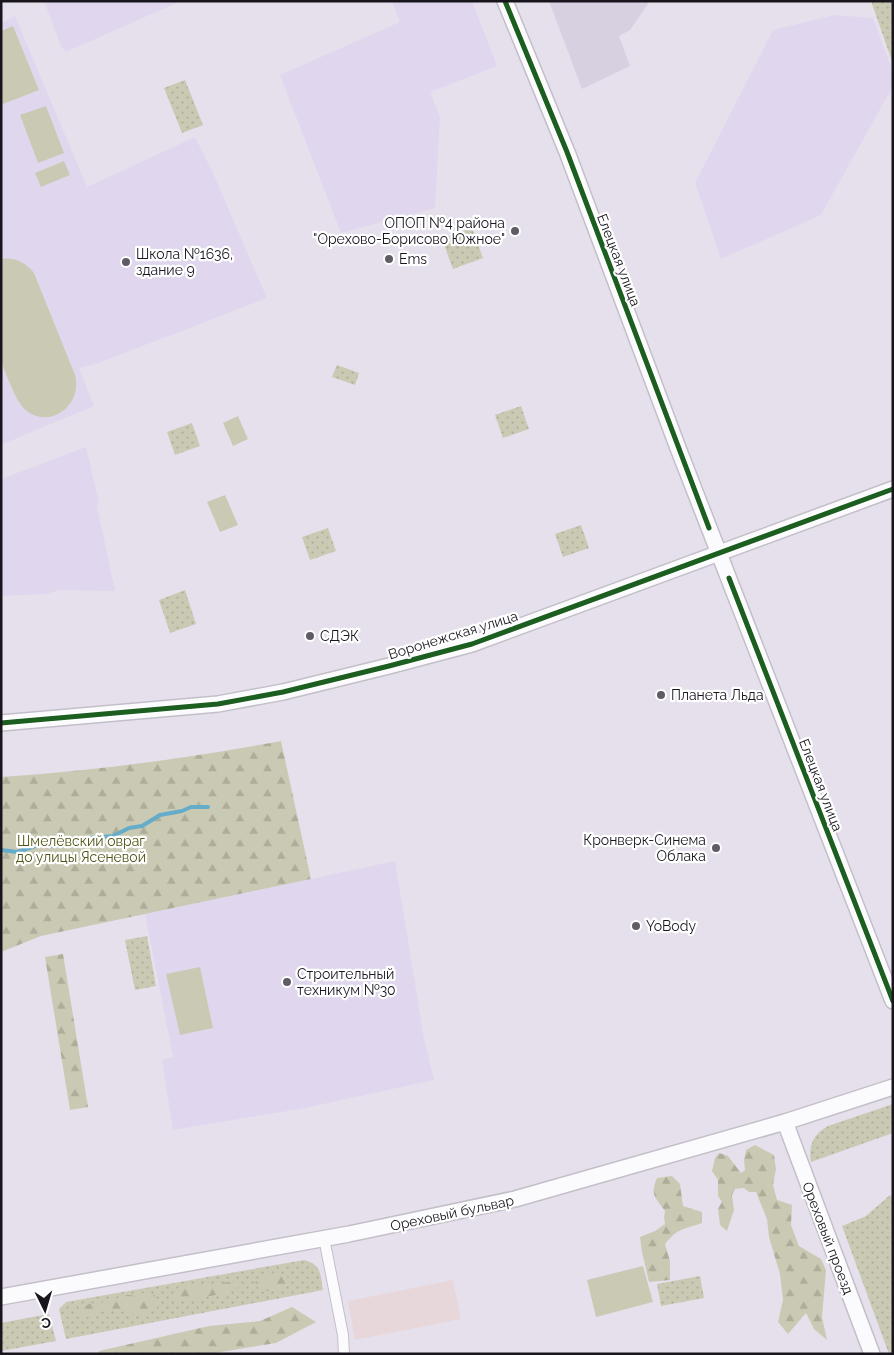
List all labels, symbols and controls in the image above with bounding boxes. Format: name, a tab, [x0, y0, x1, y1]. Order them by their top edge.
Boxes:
street label: Елецкая улица	[594, 212, 644, 308]
place label: ОПОП №4 района "Орехово-Борисово Южное"	[313, 215, 505, 247]
marker: ОПОП №4 района "Орехово-Борисово Южное"	[509, 225, 521, 237]
place label: Школа №1636, здание 9	[136, 246, 233, 278]
place label: Ems	[399, 251, 427, 267]
marker: Ems	[383, 253, 395, 265]
marker: Школа №1636, здание 9	[120, 256, 132, 268]
street label: Воронежская улица	[386, 608, 520, 662]
place label: СДЭК	[320, 628, 359, 644]
marker: СДЭК	[304, 630, 316, 642]
place label: Планета Льда	[671, 687, 764, 703]
marker: Планета Льда	[655, 689, 667, 701]
street label: Елецкая улица	[796, 737, 846, 833]
place label: Кронверк-Синема Облака	[583, 832, 706, 864]
park label: Шмелёвский овраг до улицы Ясеневой	[16, 833, 146, 865]
marker: Кронверк-Синема Облака	[710, 842, 722, 854]
place label: YoBody	[646, 918, 696, 934]
marker: YoBody	[630, 920, 642, 932]
place label: Строительный техникум №30	[297, 966, 396, 998]
marker: Строительный техникум №30	[281, 976, 293, 988]
street label: Ореховый проезд	[799, 1179, 857, 1297]
street label: Ореховый бульвар	[389, 1192, 516, 1234]
north arrow	[20, 1285, 70, 1335]
text: С	[40, 1315, 52, 1331]

